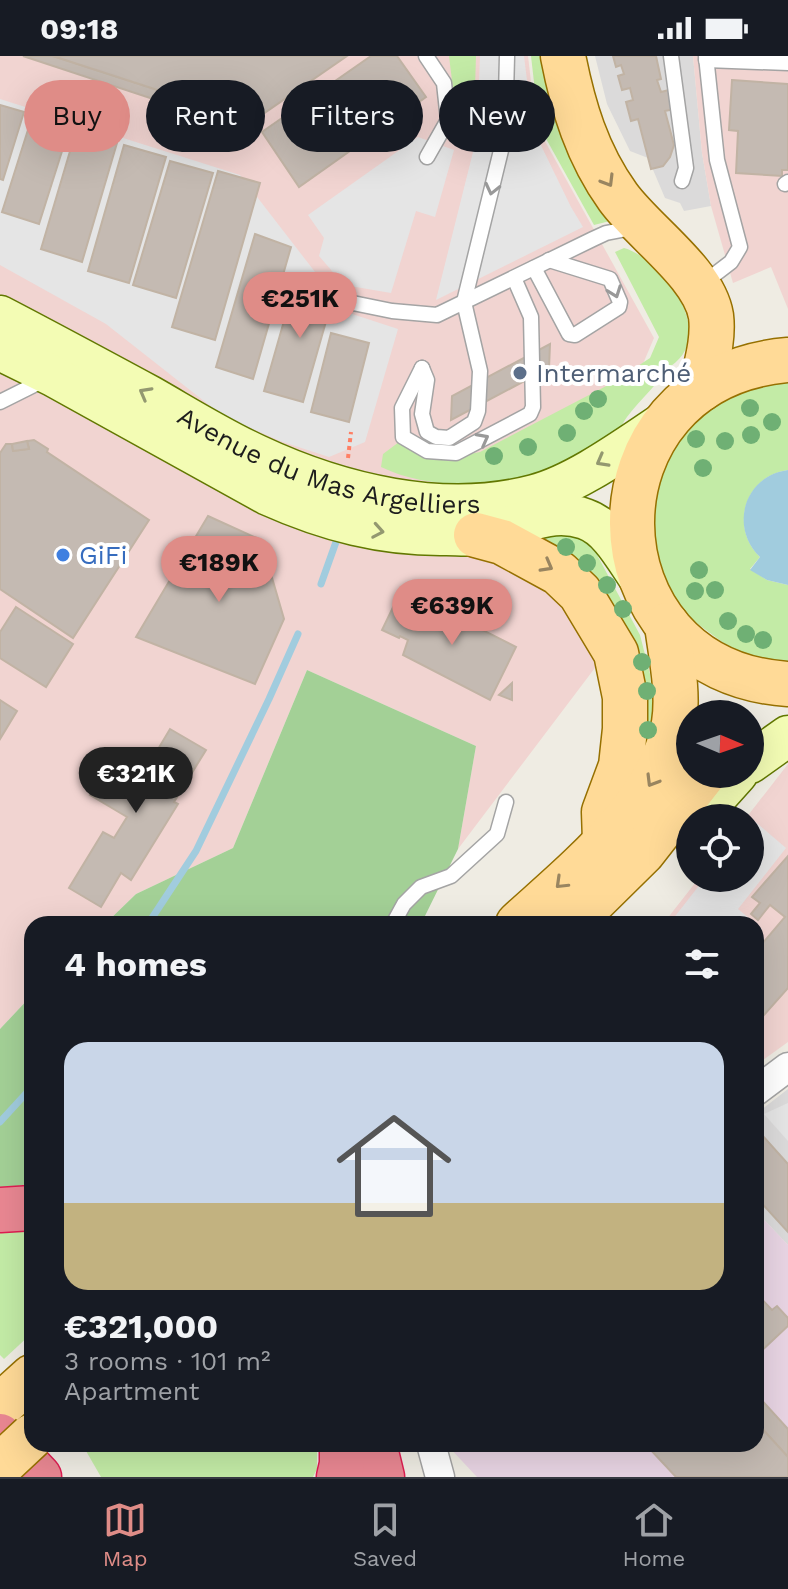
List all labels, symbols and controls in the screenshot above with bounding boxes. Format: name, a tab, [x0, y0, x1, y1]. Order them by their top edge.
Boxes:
text: 09:18	[40, 11, 119, 46]
chip: Buy	[24, 80, 130, 152]
chip: Rent	[146, 80, 265, 152]
chip: Filters	[281, 80, 423, 152]
chip: New	[439, 80, 555, 152]
one-way arrow	[598, 172, 613, 187]
one-way arrow	[484, 181, 501, 195]
pin: €251K	[244, 272, 356, 340]
text: €251K	[261, 283, 339, 313]
one-way arrow	[605, 284, 621, 298]
place label: Intermarché	[536, 358, 691, 388]
marker: Intermarché	[511, 364, 529, 382]
one-way arrow	[139, 388, 153, 403]
street label: Avenue du Mas Argelliers	[173, 401, 481, 519]
one-way arrow	[475, 433, 490, 448]
one-way arrow	[596, 452, 610, 467]
one-way arrow	[372, 521, 385, 538]
pin: €189K	[163, 536, 275, 604]
place label: GiFi	[79, 540, 128, 570]
marker: GiFi	[54, 546, 72, 564]
text: €189K	[179, 547, 259, 577]
one-way arrow	[539, 556, 553, 572]
pin: €639K	[396, 579, 508, 647]
text: €639K	[410, 590, 494, 620]
north arrow	[676, 700, 764, 788]
map controls	[676, 700, 764, 892]
pin: €321K	[80, 747, 192, 815]
text: €321K	[97, 758, 175, 788]
one-way arrow	[646, 772, 662, 787]
button: locate	[676, 804, 764, 892]
one-way arrow	[556, 873, 570, 888]
icon: filters	[680, 942, 724, 986]
text: 4 homes	[64, 944, 207, 984]
icon: home	[322, 1094, 466, 1238]
text: €321,000	[64, 1306, 218, 1346]
text: 3 rooms · 101 m²	[64, 1346, 271, 1376]
text: Apartment	[64, 1376, 200, 1406]
tab: Map	[103, 1498, 148, 1571]
tab: Saved	[353, 1498, 417, 1571]
tab: Home	[622, 1498, 685, 1571]

